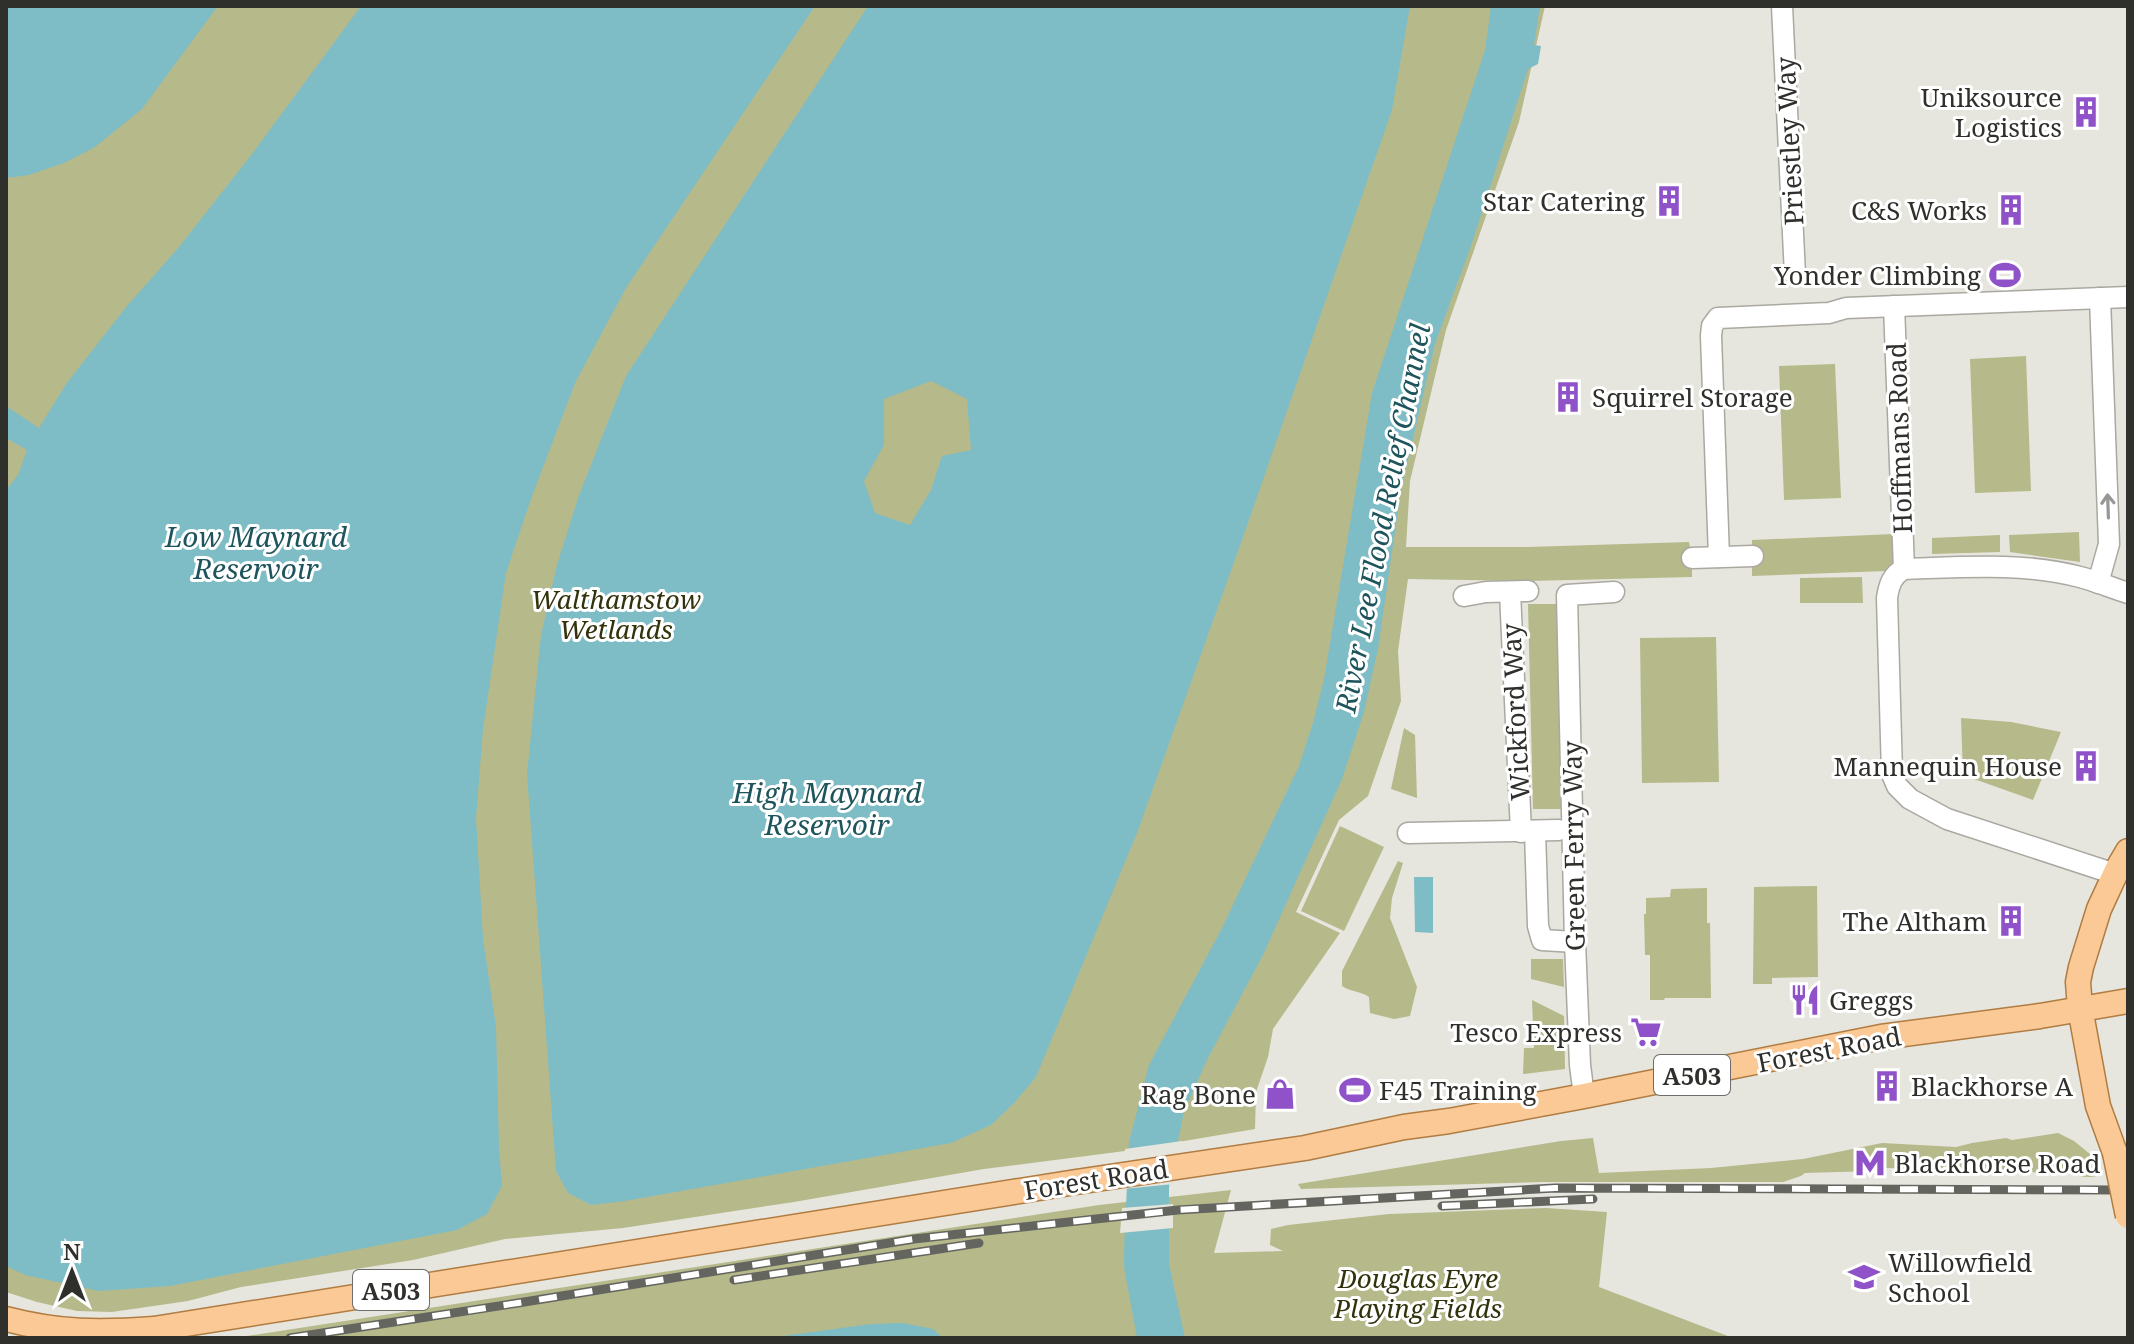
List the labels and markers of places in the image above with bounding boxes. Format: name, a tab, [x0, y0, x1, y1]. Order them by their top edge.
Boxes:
place label: Uniksource Logistics	[1921, 79, 2062, 145]
building icon: Uniksource Logistics	[2069, 95, 2103, 129]
place label: Star Catering	[1483, 183, 1645, 219]
building icon: Star Catering	[1652, 184, 1686, 218]
place label: C&S Works	[1851, 192, 1987, 228]
building icon: C&S Works	[1994, 193, 2028, 227]
place label: Yonder Climbing	[1773, 257, 1981, 293]
sports icon: Yonder Climbing	[1988, 258, 2022, 292]
place label: Squirrel Storage	[1592, 379, 1793, 415]
building icon: Squirrel Storage	[1551, 380, 1585, 414]
place label: Mannequin House	[1833, 748, 2062, 784]
building icon: Mannequin House	[2069, 749, 2103, 783]
place label: The Altham	[1843, 903, 1987, 939]
building icon: The Altham	[1994, 904, 2028, 938]
place label: Greggs	[1829, 982, 1913, 1018]
restaurant icon: Greggs	[1788, 983, 1822, 1017]
place label: Tesco Express	[1450, 1014, 1622, 1050]
supermarket icon: Tesco Express	[1629, 1015, 1663, 1049]
place label: Blackhorse A	[1911, 1068, 2074, 1104]
building icon: Blackhorse A	[1870, 1069, 1904, 1103]
place label: F45 Training	[1379, 1072, 1537, 1108]
sports icon: F45 Training	[1338, 1073, 1372, 1107]
place label: Rag Bone	[1141, 1076, 1256, 1112]
shop icon: Rag Bone	[1263, 1077, 1297, 1111]
place label: Blackhorse Road	[1894, 1145, 2101, 1181]
metro station icon: Blackhorse Road	[1853, 1146, 1887, 1180]
place label: Willowfield School	[1888, 1244, 2032, 1310]
school or university icon: Willowfield School	[1847, 1260, 1881, 1294]

